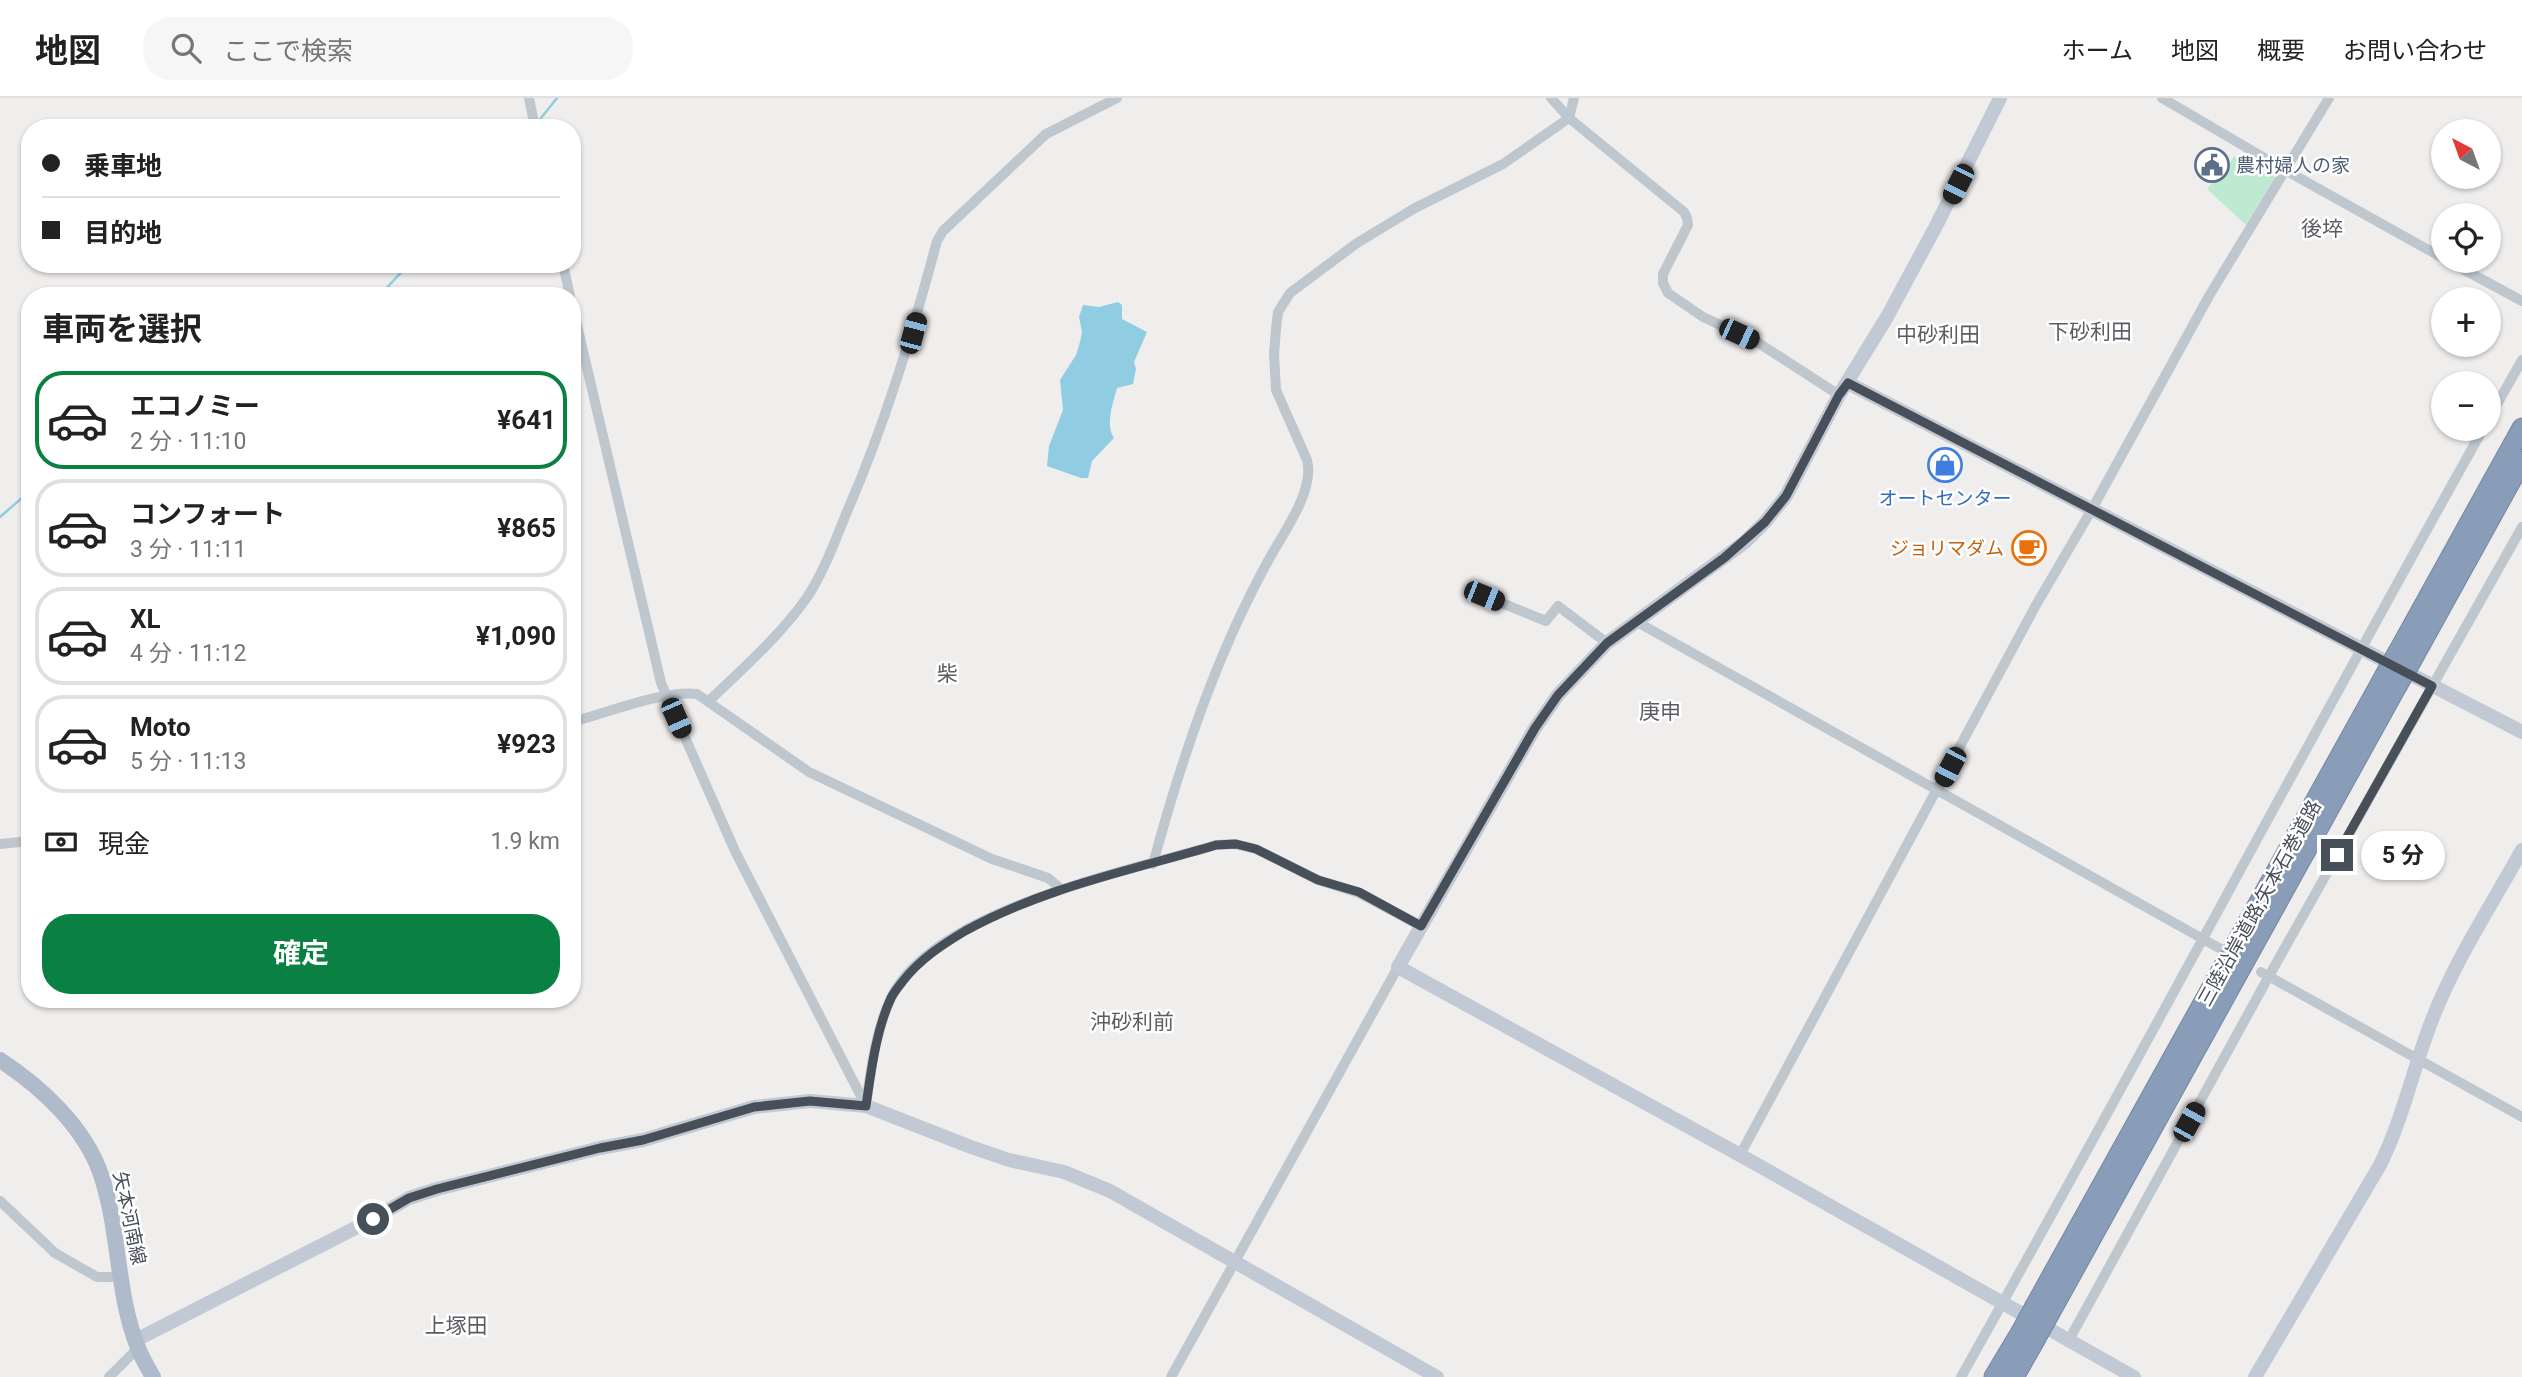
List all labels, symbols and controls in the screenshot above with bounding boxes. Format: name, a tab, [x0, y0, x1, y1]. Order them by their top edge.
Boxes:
search box	[143, 17, 633, 80]
icon: search	[167, 29, 205, 67]
text: 地図	[35, 31, 101, 70]
text: ここで検索	[223, 36, 353, 66]
text: ホーム	[2062, 37, 2133, 65]
text: 地図	[2171, 37, 2219, 65]
text: 概要	[2257, 37, 2305, 65]
text: お問い合わせ	[2343, 37, 2487, 65]
north arrow	[2431, 119, 2501, 189]
map controls	[2431, 119, 2501, 441]
public building icon: 農村婦人の家	[2193, 146, 2231, 184]
text: 乗車地	[84, 151, 162, 181]
place label: 農村婦人の家	[2236, 154, 2350, 177]
car	[1940, 161, 1977, 207]
button: locate	[2431, 203, 2501, 273]
district label: 後埣	[2301, 217, 2343, 241]
text: 目的地	[84, 218, 162, 248]
button: +	[2431, 287, 2501, 357]
text: 車両を選択	[42, 310, 202, 348]
car	[898, 310, 929, 356]
car	[1716, 316, 1763, 352]
district label: 下砂利田	[2048, 320, 2132, 344]
district label: 中砂利田	[1896, 323, 1980, 347]
button: −	[2431, 371, 2501, 441]
icon: car	[46, 389, 109, 452]
text: エコノミー	[130, 391, 260, 421]
text: ¥641	[497, 405, 556, 435]
text: 2 分 · 11:10	[130, 428, 246, 455]
shop icon: オートセンター	[1926, 446, 1964, 484]
place label: オートセンター	[1878, 487, 2012, 510]
icon: car	[46, 497, 109, 560]
text: コンフォート	[130, 499, 285, 529]
text: ¥865	[497, 513, 556, 543]
cafe icon: ジョリマダム	[2010, 529, 2048, 567]
text: 3 分 · 11:11	[130, 536, 246, 563]
place label: ジョリマダム	[1890, 537, 2004, 560]
car	[1461, 578, 1508, 614]
text: XL	[130, 604, 161, 634]
icon: car	[46, 605, 109, 668]
text: ¥1,090	[476, 621, 556, 651]
text: 4 分 · 11:12	[130, 640, 246, 667]
district label: 柴	[937, 662, 958, 686]
car	[658, 695, 695, 741]
district label: 庚申	[1639, 700, 1681, 724]
text: Moto	[130, 712, 191, 742]
icon: car	[46, 713, 109, 776]
text: ¥923	[497, 729, 556, 759]
car	[1931, 744, 1970, 790]
text: 5 分 · 11:13	[130, 748, 246, 775]
street label: 三陸沿岸道路;矢本石巻道路	[2193, 796, 2326, 1010]
icon: cash	[42, 823, 80, 861]
text: 1.9 km	[491, 828, 560, 855]
text: 現金	[98, 829, 150, 859]
callout: 5 分	[2362, 830, 2446, 880]
route end	[2321, 839, 2353, 871]
text: 5 分	[2382, 842, 2424, 869]
button: 確定	[42, 914, 560, 994]
district label: 沖砂利前	[1090, 1010, 1174, 1034]
car	[2170, 1099, 2209, 1145]
street label: 矢本河南線	[108, 1169, 151, 1267]
route start	[357, 1203, 389, 1235]
district label: 上塚田	[425, 1314, 488, 1338]

